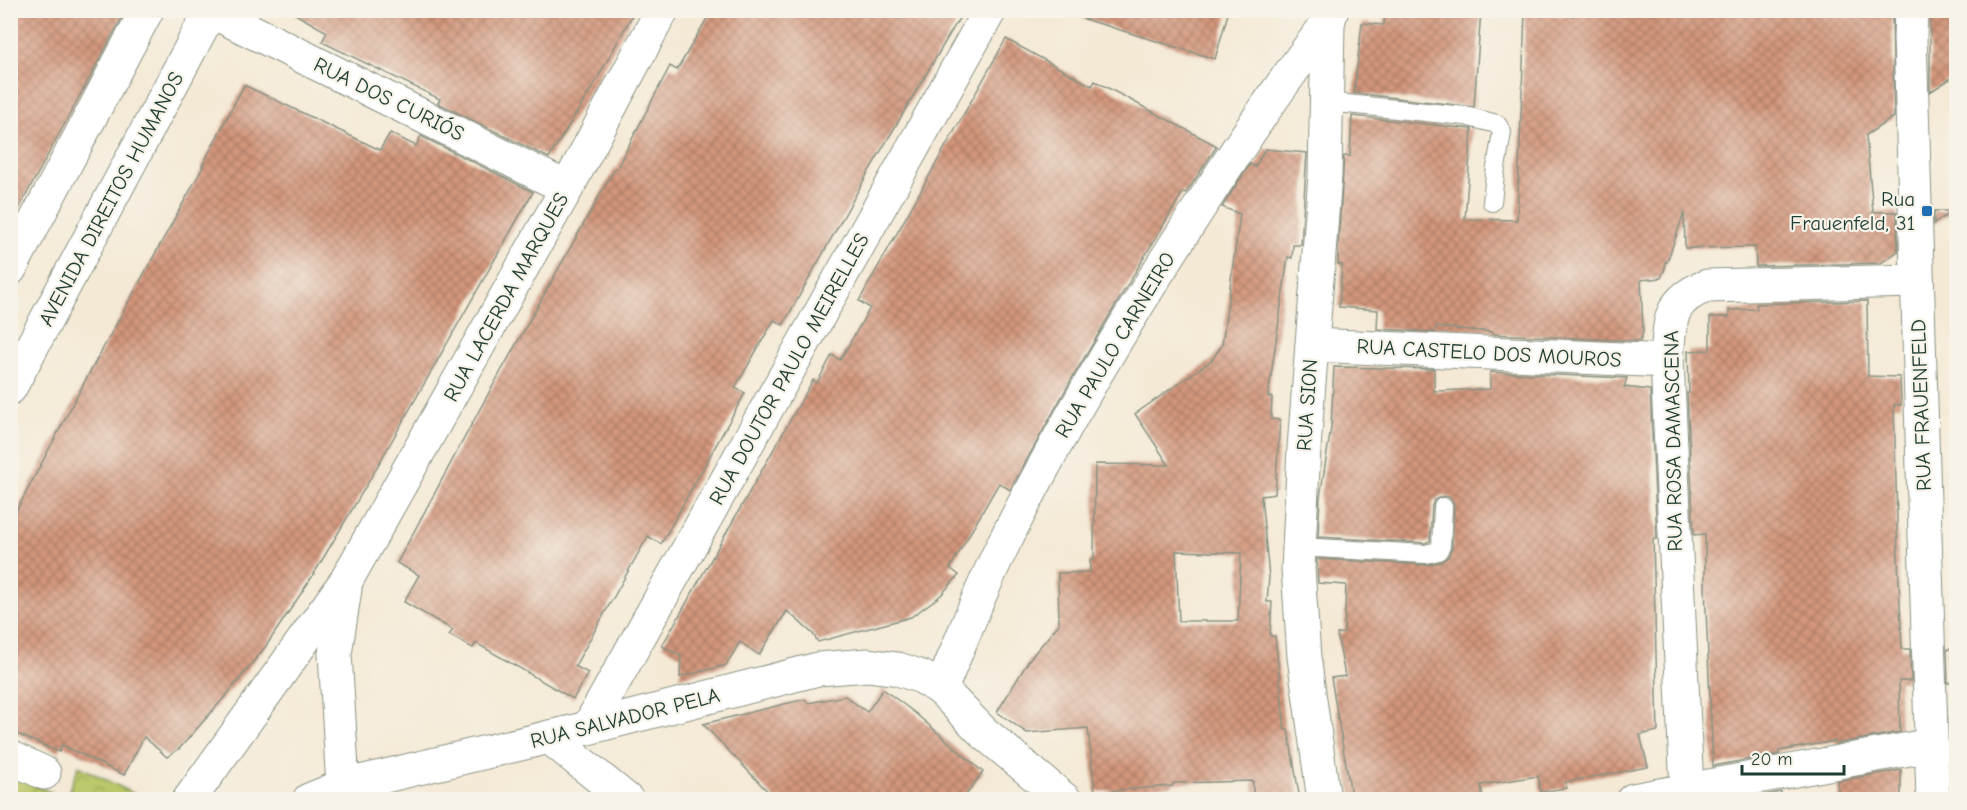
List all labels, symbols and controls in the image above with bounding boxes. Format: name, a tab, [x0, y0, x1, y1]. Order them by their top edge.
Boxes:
street label: RUA DOS CURIÓS	[310, 52, 468, 146]
street label: AVENIDA DIREITOS HUMANOS	[34, 68, 188, 330]
place label: Rua Frauenfeld, 31	[1790, 187, 1915, 235]
street label: RUA LACERDA MARQUES	[439, 188, 573, 406]
marker: Rua Frauenfeld, 31	[1920, 204, 1934, 218]
street label: RUA DOUTOR PAULO MEIRELLES	[704, 229, 874, 509]
street label: RUA PAULO CARNEIRO	[1050, 248, 1180, 442]
street label: RUA FRAUENFELD	[1906, 319, 1936, 491]
street label: RUA ROSA DAMASCENA	[1659, 330, 1687, 552]
street label: RUA CASTELO DOS MOUROS	[1356, 334, 1622, 372]
street label: RUA SION	[1292, 358, 1322, 452]
street label: RUA SALVADOR PELA	[528, 683, 722, 753]
scale bar	[1742, 738, 1844, 776]
text: 20 m	[1751, 749, 1792, 770]

